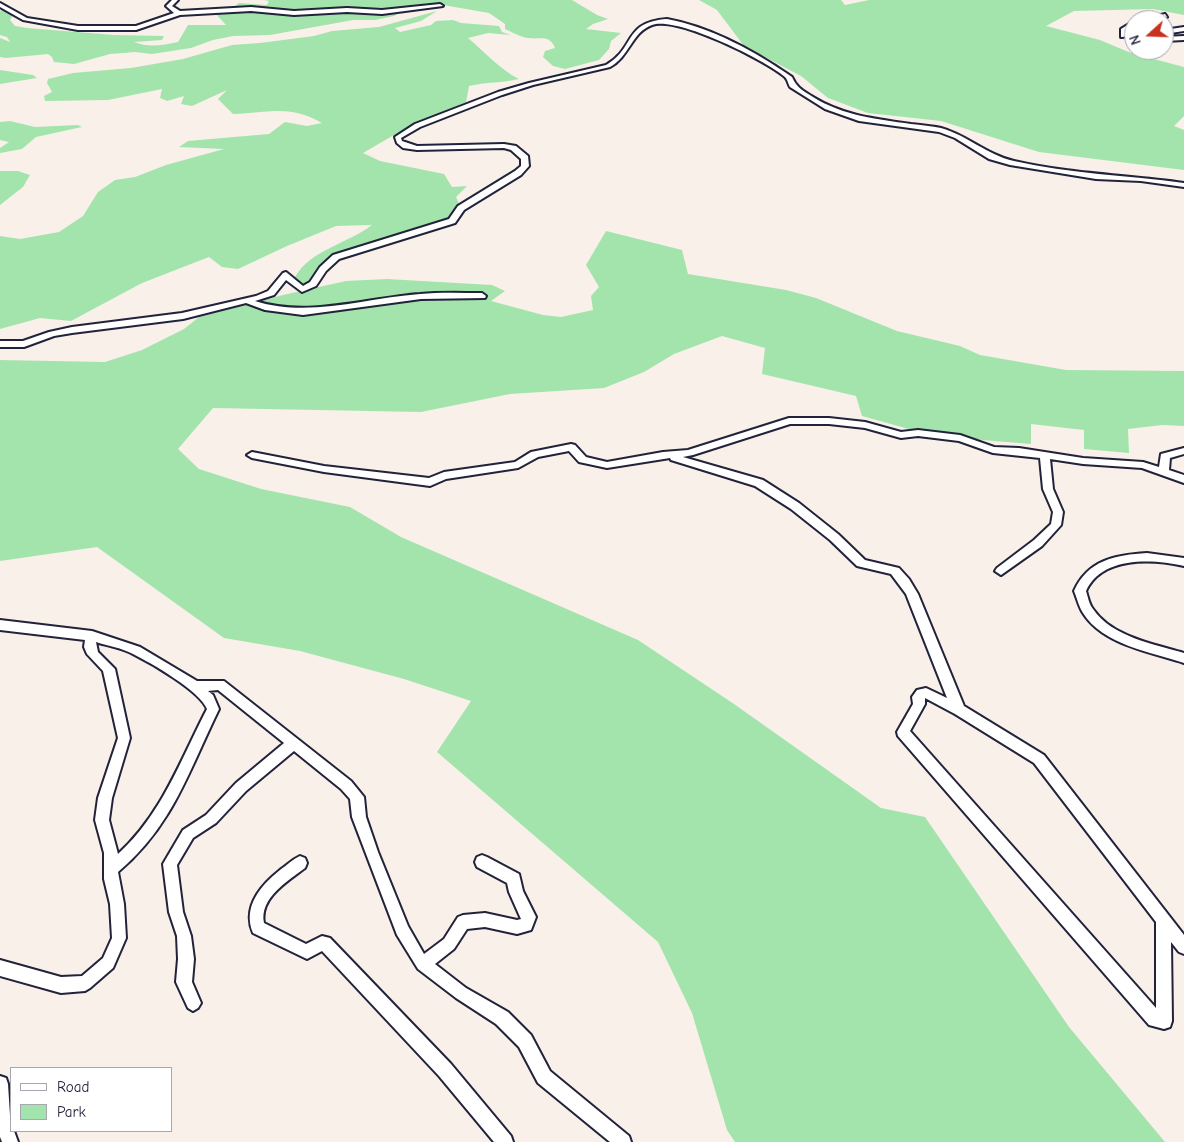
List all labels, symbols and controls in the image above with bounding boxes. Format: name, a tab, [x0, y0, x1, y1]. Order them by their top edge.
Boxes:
north arrow	[1124, 10, 1174, 60]
text: N	[1126, 33, 1145, 47]
legend	[10, 1067, 172, 1132]
text: Road	[57, 1078, 89, 1096]
text: Park	[57, 1103, 86, 1121]

